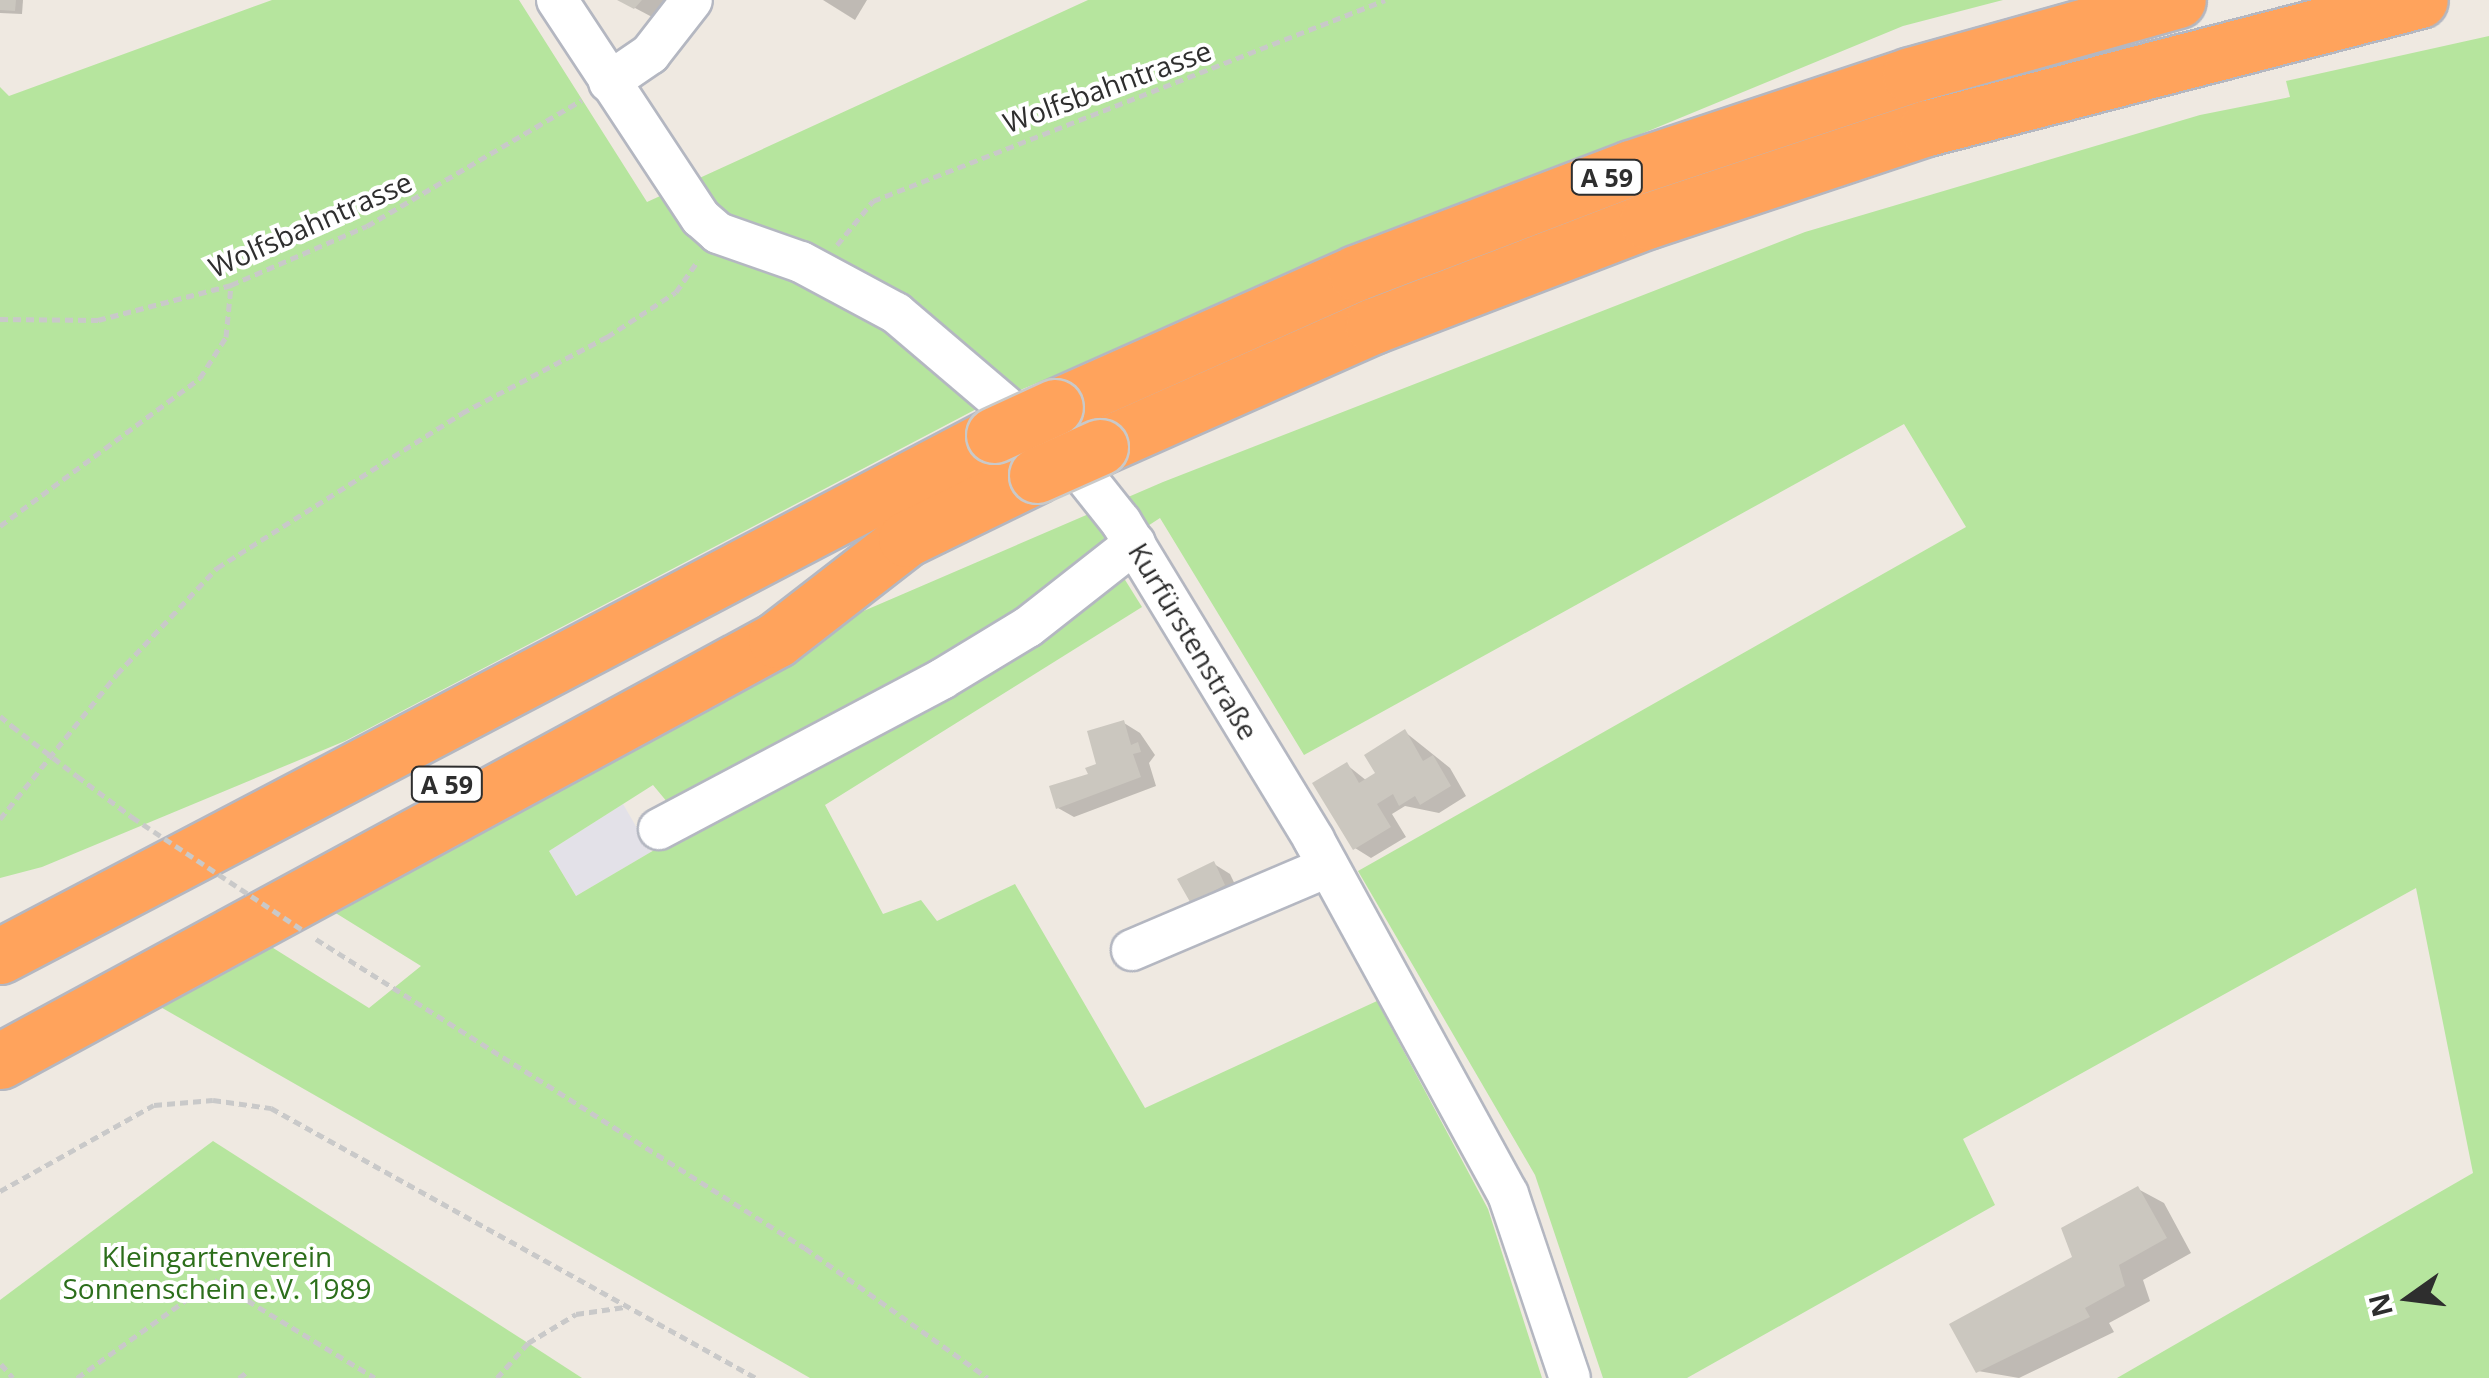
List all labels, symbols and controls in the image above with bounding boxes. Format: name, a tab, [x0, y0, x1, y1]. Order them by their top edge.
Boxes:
street label: Wolfsbahntrasse	[998, 33, 1216, 139]
road number: A 59	[1570, 157, 1644, 197]
street label: Wolfsbahntrasse	[203, 164, 417, 284]
street label: Kurfürstenstraße	[1122, 537, 1266, 745]
road number: A 59	[410, 764, 484, 804]
park label: Kleingartenverein Sonnenschein e.V. 1989	[62, 1239, 372, 1305]
north arrow	[2359, 1248, 2459, 1348]
text: N	[2359, 1290, 2401, 1321]

